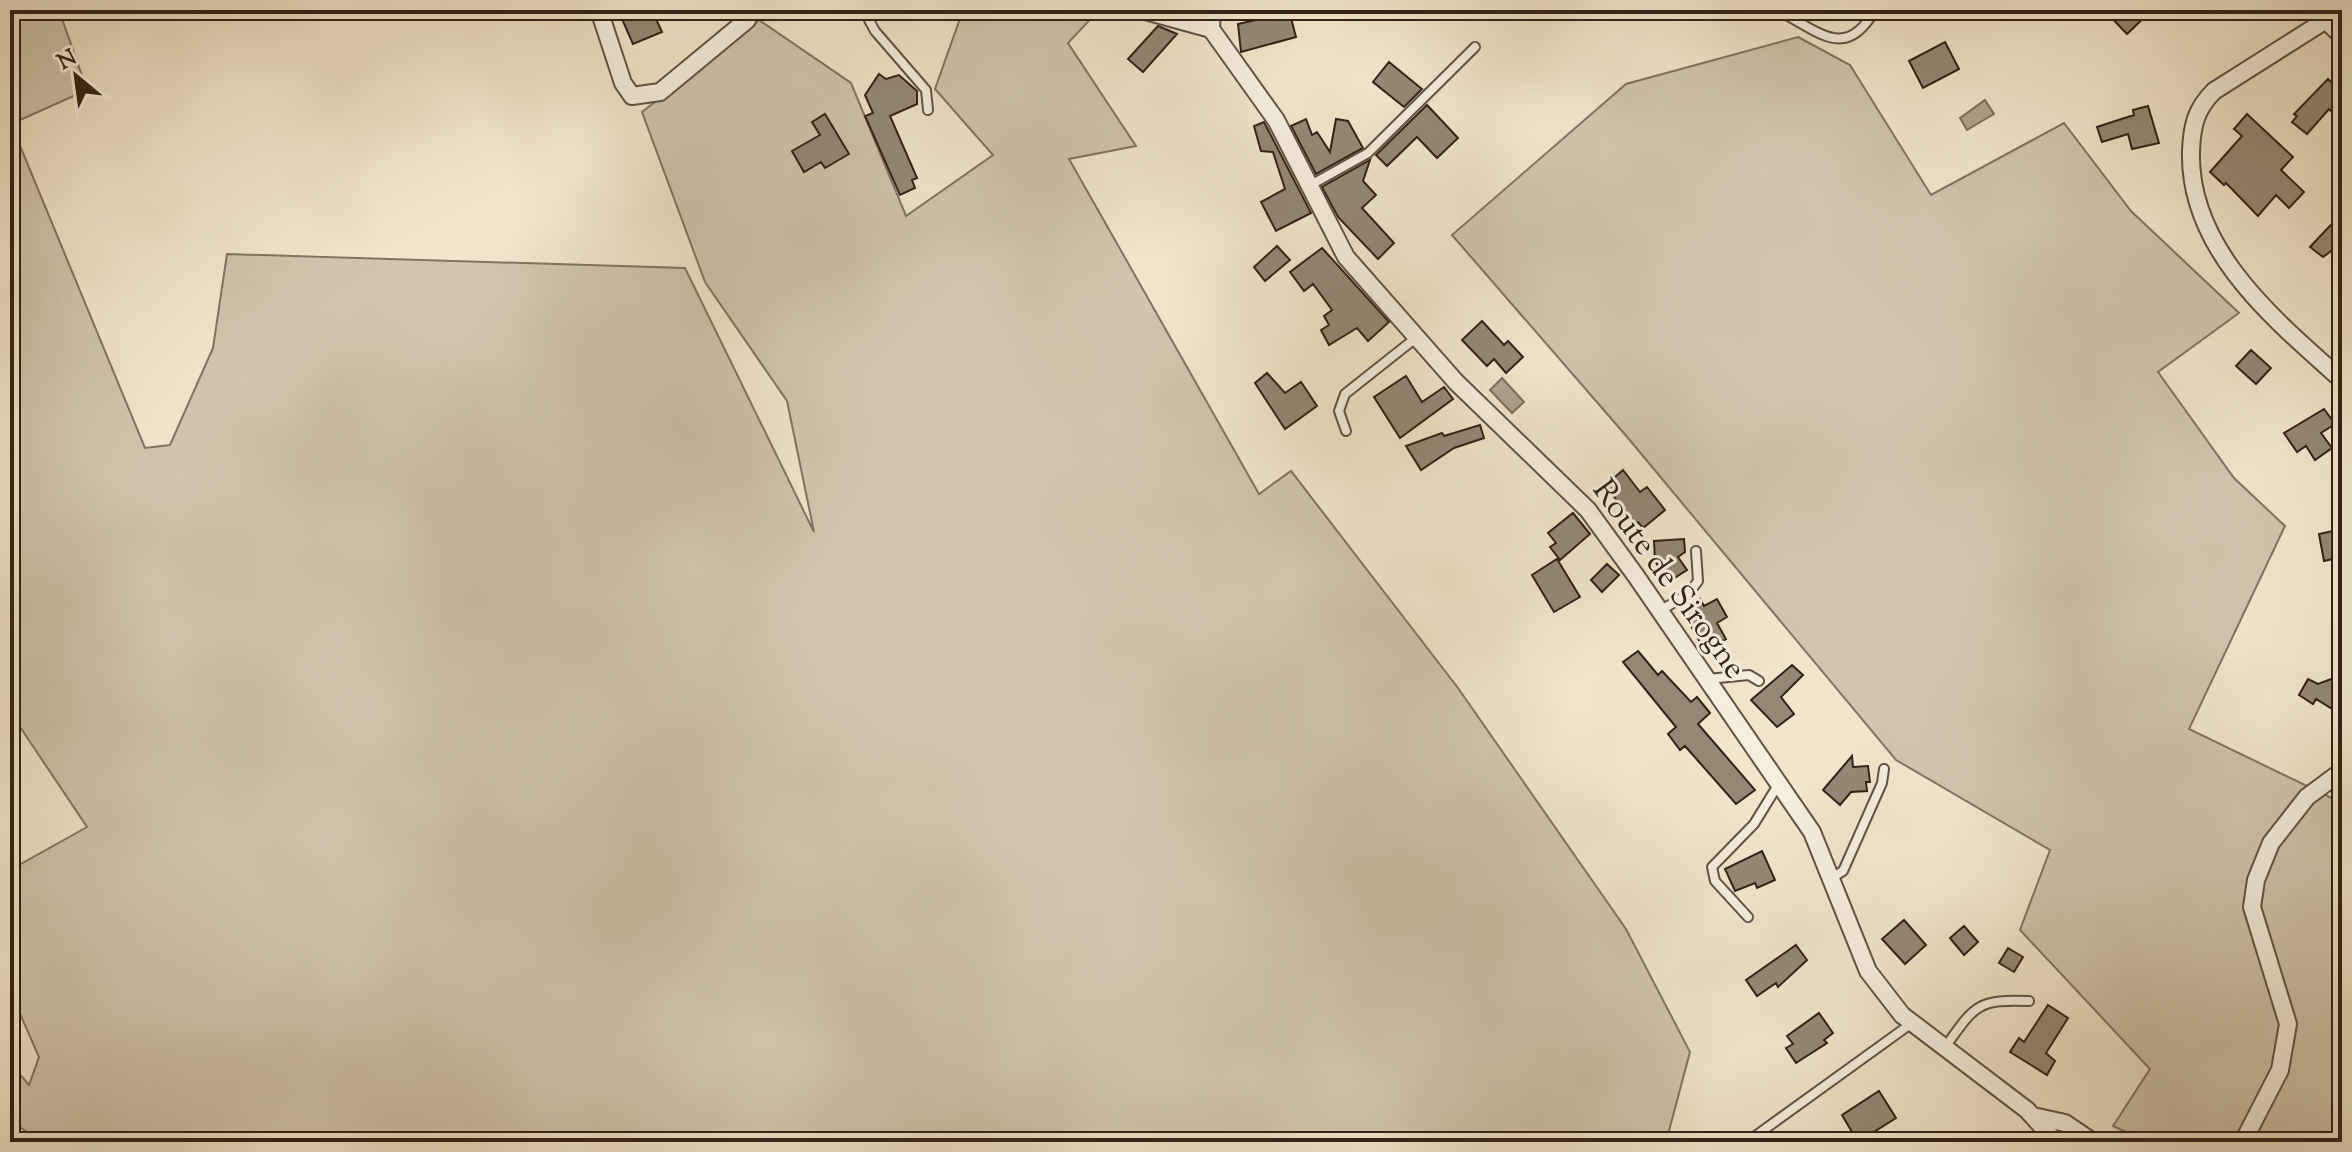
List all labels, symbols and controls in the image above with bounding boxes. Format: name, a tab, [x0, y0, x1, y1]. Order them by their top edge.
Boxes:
north arrow	[36, 36, 116, 116]
text: N	[52, 43, 84, 79]
street label: Route de Sirogne	[1580, 471, 1756, 689]

